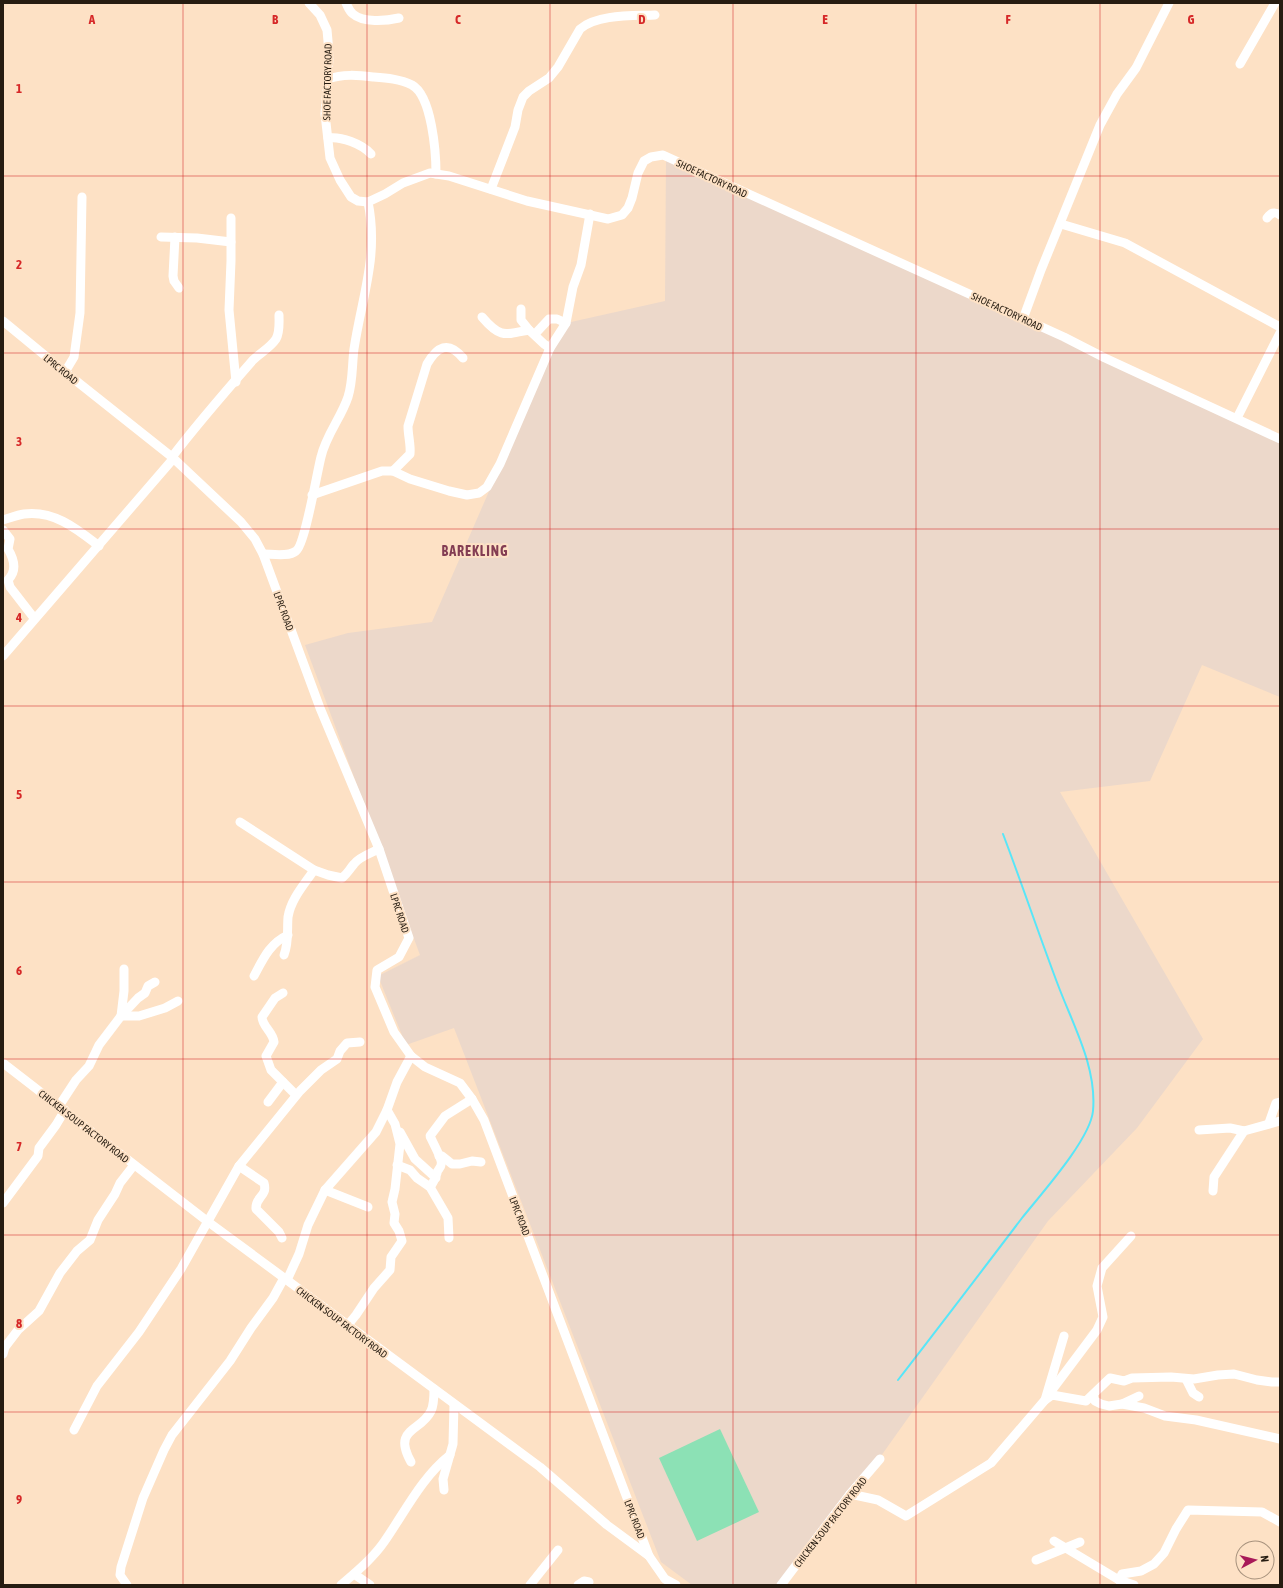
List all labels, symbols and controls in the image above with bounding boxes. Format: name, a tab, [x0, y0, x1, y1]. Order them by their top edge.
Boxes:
text: A	[88, 12, 96, 27]
text: B	[272, 12, 279, 27]
text: C	[455, 12, 461, 27]
text: D	[638, 12, 646, 27]
text: E	[822, 12, 828, 27]
text: F	[1005, 12, 1011, 27]
text: G	[1188, 12, 1195, 27]
street label: SHOE FACTORY ROAD	[321, 43, 334, 120]
text: 1	[16, 81, 22, 96]
street label: SHOE FACTORY ROAD	[675, 157, 749, 200]
text: 2	[16, 257, 22, 272]
street label: SHOE FACTORY ROAD	[970, 290, 1044, 333]
street label: LPRC ROAD	[41, 352, 80, 387]
text: 3	[16, 434, 22, 449]
district label: BAREKLING	[442, 543, 509, 559]
street label: LPRC ROAD	[271, 590, 296, 633]
text: 4	[15, 610, 22, 625]
text: 5	[16, 787, 22, 802]
street label: LPRC ROAD	[388, 892, 411, 935]
text: 6	[16, 963, 22, 978]
street label: CHICKEN SOUP FACTORY ROAD	[36, 1088, 131, 1165]
text: 7	[16, 1139, 22, 1154]
street label: LPRC ROAD	[507, 1195, 532, 1238]
street label: CHICKEN SOUP FACTORY ROAD	[294, 1285, 390, 1360]
text: 8	[16, 1316, 22, 1331]
street label: CHICKEN SOUP FACTORY ROAD	[792, 1475, 869, 1570]
text: 9	[16, 1492, 22, 1507]
street label: LPRC ROAD	[622, 1498, 647, 1541]
north arrow	[1235, 1540, 1275, 1580]
text: N	[1259, 1555, 1271, 1563]

